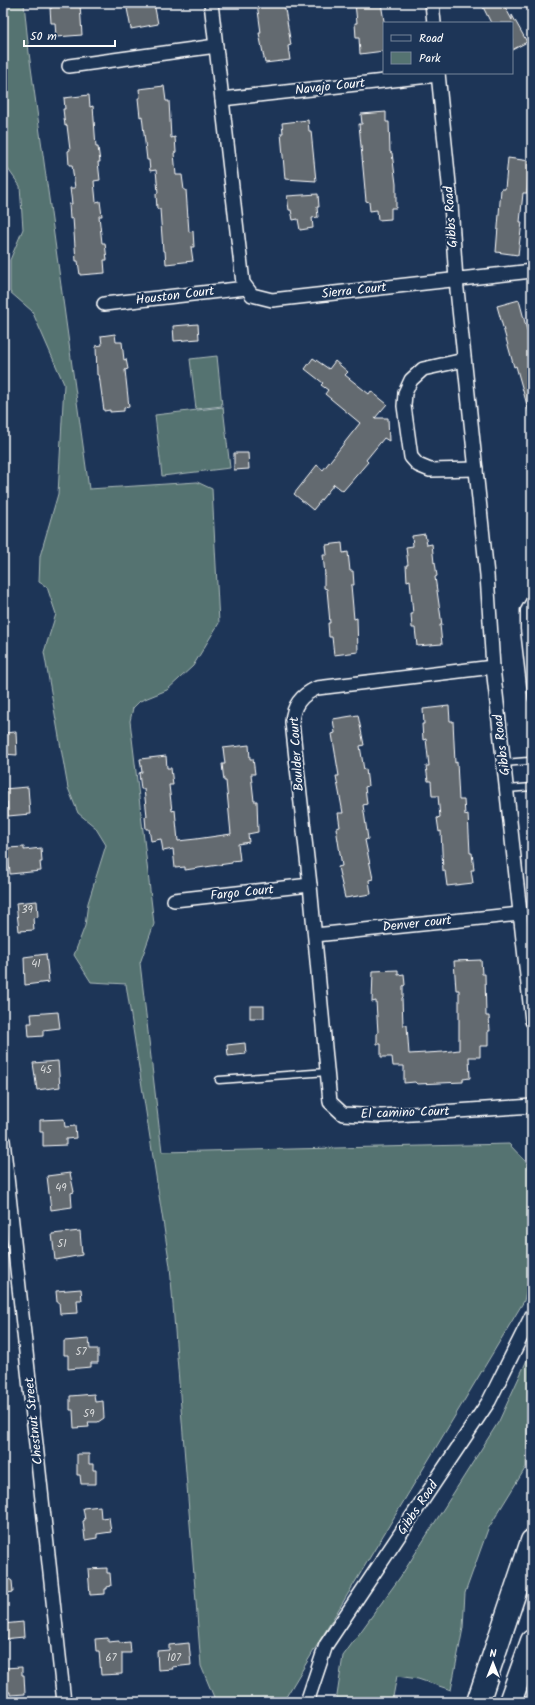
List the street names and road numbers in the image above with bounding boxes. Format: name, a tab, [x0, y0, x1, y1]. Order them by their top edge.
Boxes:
street label: Navajo Court	[294, 73, 367, 101]
street label: Gibbs Road	[438, 185, 464, 248]
street label: Sierra Court	[321, 277, 388, 305]
street label: Houston Court	[135, 281, 216, 311]
street label: Gibbs Road	[488, 713, 516, 777]
street label: Boulder Court	[284, 715, 310, 792]
street label: Fargo Court	[209, 879, 276, 907]
street label: Denver court	[381, 910, 454, 938]
street label: El camino Court	[360, 1101, 451, 1125]
street label: Chestnut Street	[19, 1375, 49, 1466]
street label: Gibbs Road	[392, 1476, 444, 1539]

